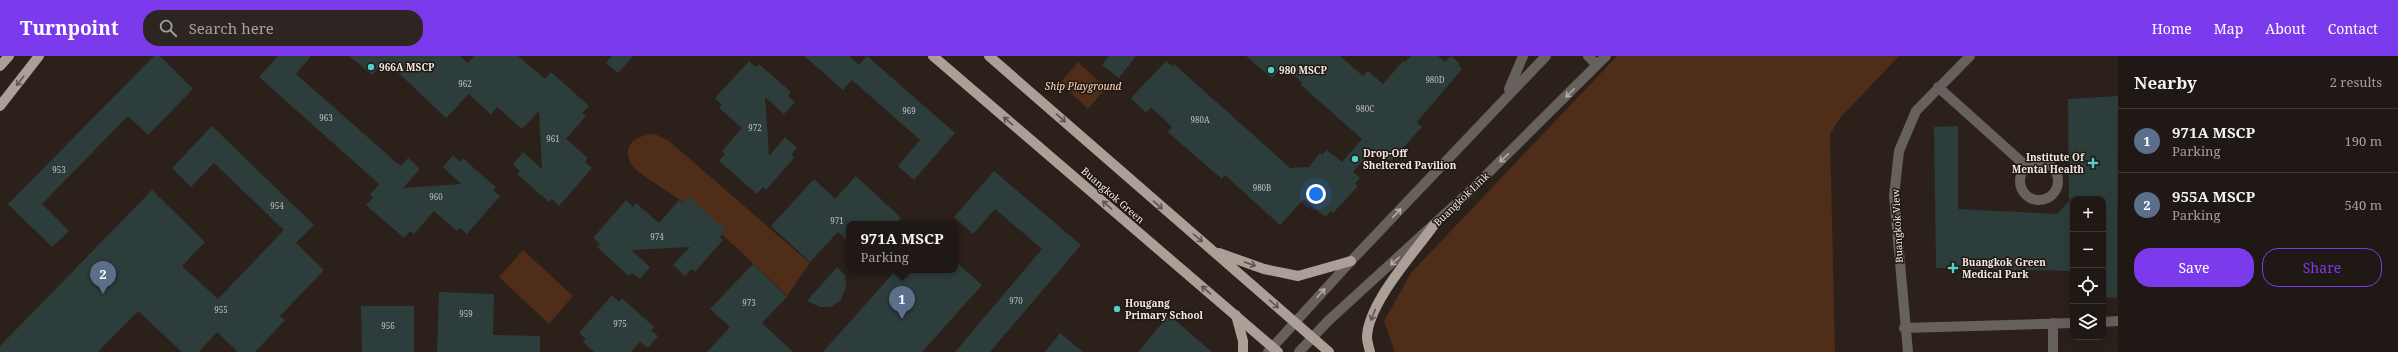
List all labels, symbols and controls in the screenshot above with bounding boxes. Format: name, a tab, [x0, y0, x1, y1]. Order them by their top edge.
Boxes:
search box	[143, 10, 423, 46]
text: Turnpoint	[20, 15, 119, 41]
icon: search	[157, 17, 179, 39]
text: Search here	[189, 18, 274, 38]
text: Home	[2152, 19, 2192, 38]
text: Map	[2214, 19, 2243, 38]
text: About	[2265, 19, 2306, 38]
text: Contact	[2328, 19, 2378, 38]
place label: 966A MSCP	[379, 60, 435, 74]
marker: 966A MSCP	[366, 62, 376, 72]
place label: 980 MSCP	[1279, 63, 1328, 77]
marker: 980 MSCP	[1266, 65, 1276, 75]
text: Nearby	[2134, 71, 2197, 94]
text: 2 results	[2330, 73, 2382, 91]
house number: 980D	[1425, 74, 1445, 85]
one-way arrow	[16, 76, 25, 87]
house number: 962	[458, 78, 472, 89]
park label: Ship Playground	[1045, 79, 1121, 93]
one-way arrow	[1565, 88, 1575, 98]
house number: 980C	[1356, 103, 1374, 114]
house number: 969	[902, 105, 916, 116]
house number: 963	[319, 112, 333, 123]
one-way arrow	[1055, 114, 1066, 123]
house number: 980A	[1190, 114, 1210, 125]
one-way arrow	[1003, 116, 1014, 125]
house number: 972	[748, 122, 762, 133]
text: 971A MSCP	[2172, 122, 2255, 142]
text: 1	[2143, 132, 2151, 150]
text: 190 m	[2345, 132, 2382, 150]
house number: 961	[546, 133, 560, 144]
text: Parking	[2172, 142, 2220, 160]
place label: Drop-Off Sheltered Pavilion	[1363, 146, 1457, 172]
place label: Institute Of Mental Health	[2012, 150, 2085, 176]
one-way arrow	[1499, 153, 1509, 163]
marker: Drop-Off Sheltered Pavilion	[1350, 154, 1360, 164]
marker: Institute Of Mental Health	[2087, 157, 2099, 169]
house number: 953	[52, 164, 66, 175]
street label: Buangkok Green	[1079, 164, 1148, 227]
street label: Buangkok Link	[1430, 169, 1492, 229]
house number: 980B	[1253, 182, 1271, 193]
your location	[1306, 184, 1326, 204]
text: 955A MSCP	[2172, 186, 2255, 206]
street label: Buangkok View	[1888, 188, 1906, 263]
house number: 960	[429, 191, 443, 202]
map controls	[2070, 196, 2106, 340]
button: +	[2070, 196, 2106, 232]
text: 2	[2143, 196, 2151, 214]
text: 540 m	[2345, 196, 2382, 214]
house number: 954	[270, 200, 284, 211]
one-way arrow	[1153, 200, 1163, 209]
one-way arrow	[1102, 201, 1113, 210]
text: Parking	[2172, 206, 2220, 224]
one-way arrow	[1392, 208, 1402, 218]
house number: 971	[830, 215, 844, 226]
popup	[846, 221, 958, 273]
text: 971A MSCP	[860, 228, 944, 248]
house number: 974	[650, 231, 664, 242]
button: −	[2070, 232, 2106, 268]
one-way arrow	[1192, 234, 1203, 243]
text: Parking	[860, 248, 909, 266]
button: Save	[2134, 248, 2254, 287]
button: Share	[2262, 248, 2382, 287]
place label: Buangkok Green Medical Park	[1962, 255, 2046, 281]
one-way arrow	[1390, 256, 1400, 265]
pin: 2	[90, 261, 116, 294]
one-way arrow	[1243, 261, 1256, 268]
marker: Buangkok Green Medical Park	[1947, 262, 1959, 274]
button: locate	[2070, 268, 2106, 304]
one-way arrow	[1201, 285, 1211, 295]
pin: 1	[889, 286, 915, 319]
one-way arrow	[1317, 288, 1326, 298]
house number: 970	[1009, 295, 1023, 306]
place label: Hougang Primary School	[1125, 296, 1204, 322]
house number: 973	[742, 297, 756, 308]
one-way arrow	[1269, 300, 1280, 309]
house number: 955	[214, 304, 228, 315]
marker: Hougang Primary School	[1112, 304, 1122, 314]
button: layers	[2070, 304, 2106, 340]
house number: 959	[459, 308, 473, 319]
one-way arrow	[1369, 308, 1376, 320]
house number: 975	[613, 318, 627, 329]
house number: 956	[381, 320, 395, 331]

